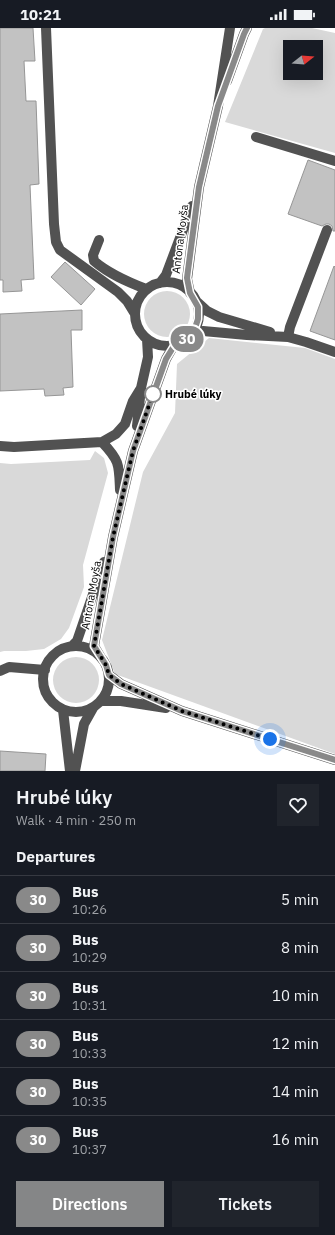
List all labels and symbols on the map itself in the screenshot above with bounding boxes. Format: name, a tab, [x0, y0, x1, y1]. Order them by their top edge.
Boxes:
north arrow	[283, 40, 323, 80]
street label: Antona Moyša	[169, 203, 191, 274]
line badge: 30	[169, 326, 205, 352]
marker: Hrubé lúky	[144, 385, 162, 403]
place label: Hrubé lúky	[165, 387, 222, 401]
street label: Antona Moyša	[78, 559, 104, 631]
your location	[260, 729, 280, 749]

